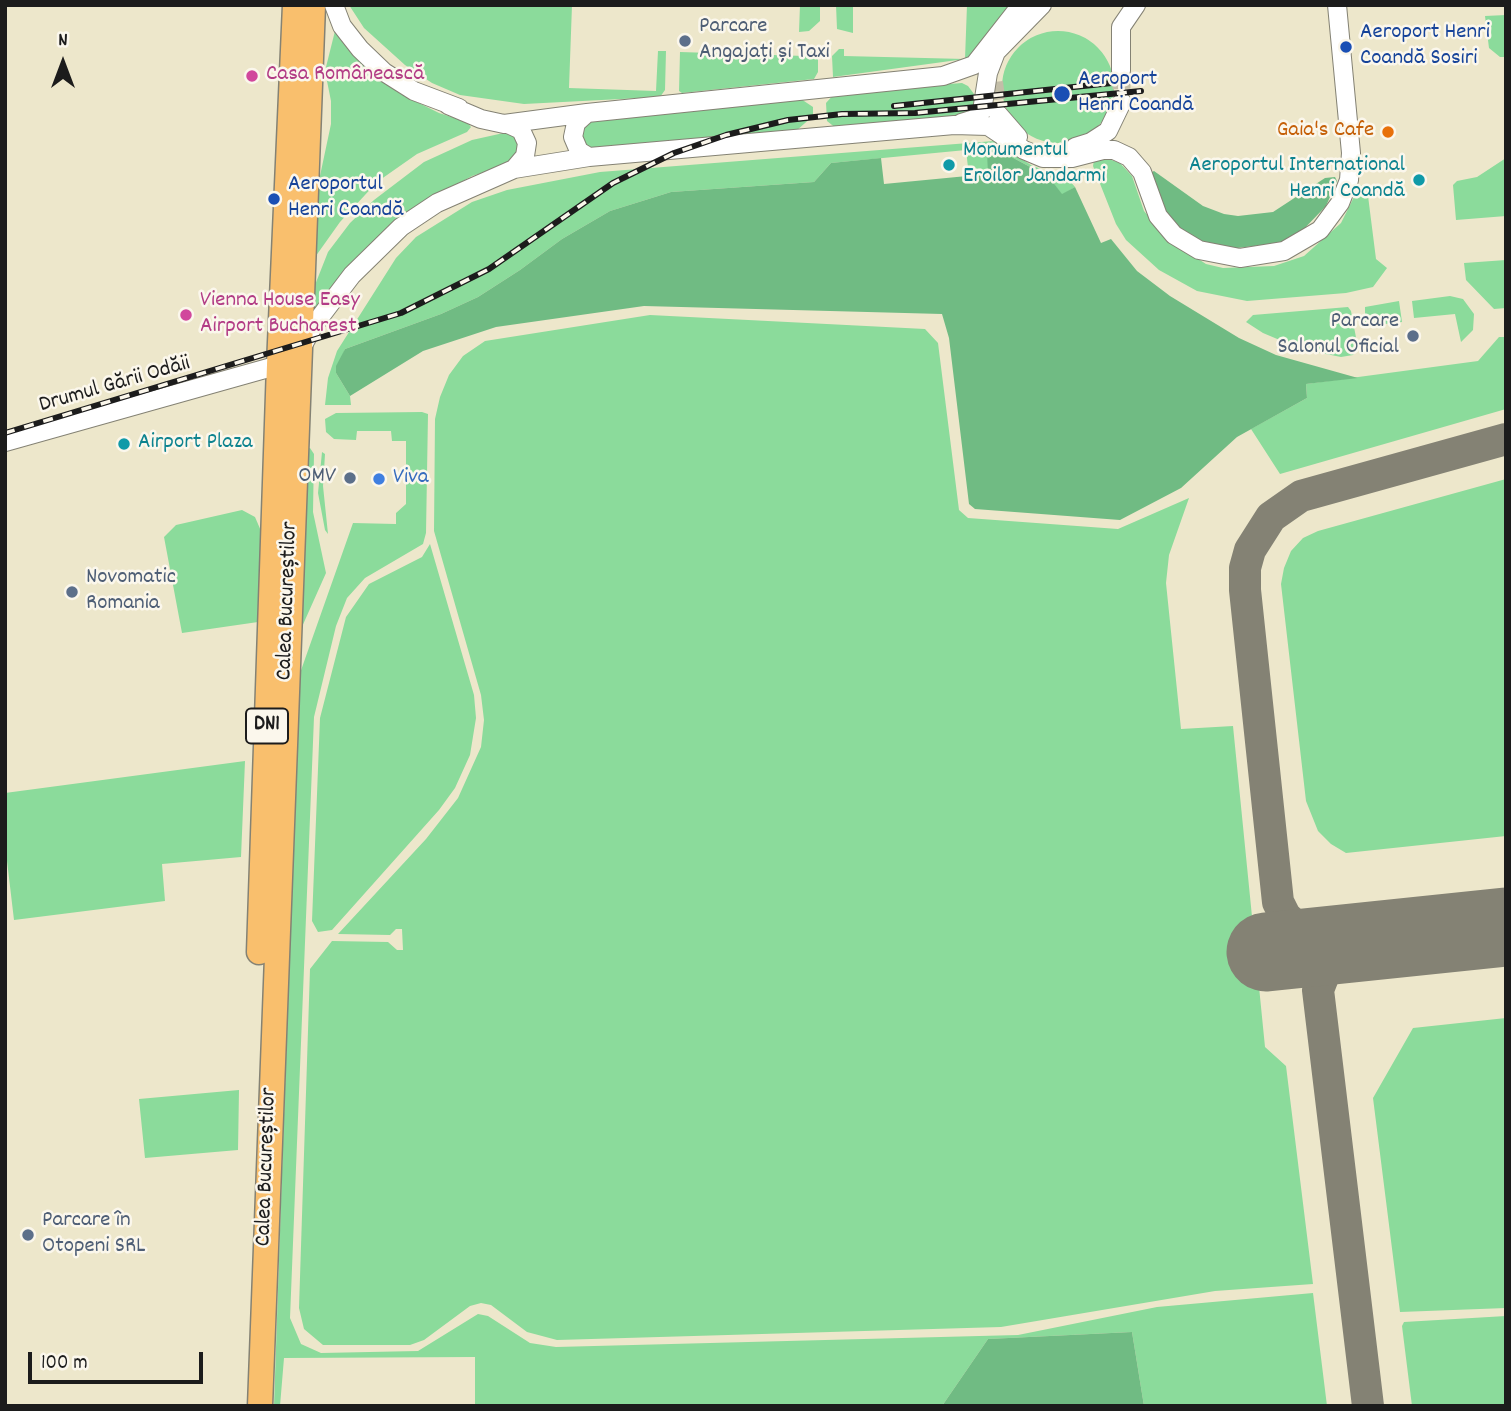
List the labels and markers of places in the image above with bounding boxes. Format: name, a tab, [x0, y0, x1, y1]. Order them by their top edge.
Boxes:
place label: Parcare Angajați și Taxi	[699, 14, 830, 68]
place label: Aeroport Henri Coandă Sosiri	[1360, 20, 1490, 74]
marker: Parcare Angajați și Taxi	[677, 33, 693, 49]
marker: Aeroport Henri Coandă Sosiri	[1338, 39, 1354, 55]
place label: Casa Românească	[266, 62, 425, 90]
place label: Aeroport Henri Coandă	[1078, 67, 1194, 121]
marker: Casa Românească	[244, 68, 260, 84]
marker: Aeroport Henri Coandă	[1052, 84, 1072, 104]
place label: Gaia's Cafe	[1277, 118, 1374, 146]
marker: Gaia's Cafe	[1380, 124, 1396, 140]
place label: Monumentul Eroilor Jandarmi	[963, 138, 1106, 192]
place label: Aeroportul Internațional Henri Coandă	[1189, 153, 1405, 207]
marker: Monumentul Eroilor Jandarmi	[941, 157, 957, 173]
place label: Aeroportul Henri Coandă	[288, 172, 404, 226]
marker: Aeroportul Internațional Henri Coandă	[1411, 172, 1427, 188]
marker: Aeroportul Henri Coandă	[266, 191, 282, 207]
place label: Vienna House Easy Airport Bucharest	[200, 288, 360, 342]
marker: Vienna House Easy Airport Bucharest	[178, 307, 194, 323]
place label: Parcare Salonul Oficial	[1278, 309, 1399, 363]
marker: Parcare Salonul Oficial	[1405, 328, 1421, 344]
place label: Airport Plaza	[138, 430, 253, 458]
marker: Airport Plaza	[116, 436, 132, 452]
place label: OMV	[298, 464, 336, 492]
place label: Viva	[393, 465, 429, 493]
marker: OMV	[342, 470, 358, 486]
marker: Viva	[371, 471, 387, 487]
place label: Novomatic Romania	[86, 565, 176, 619]
marker: Novomatic Romania	[64, 584, 80, 600]
place label: Parcare în Otopeni SRL	[42, 1208, 145, 1262]
marker: Parcare în Otopeni SRL	[20, 1227, 36, 1243]

